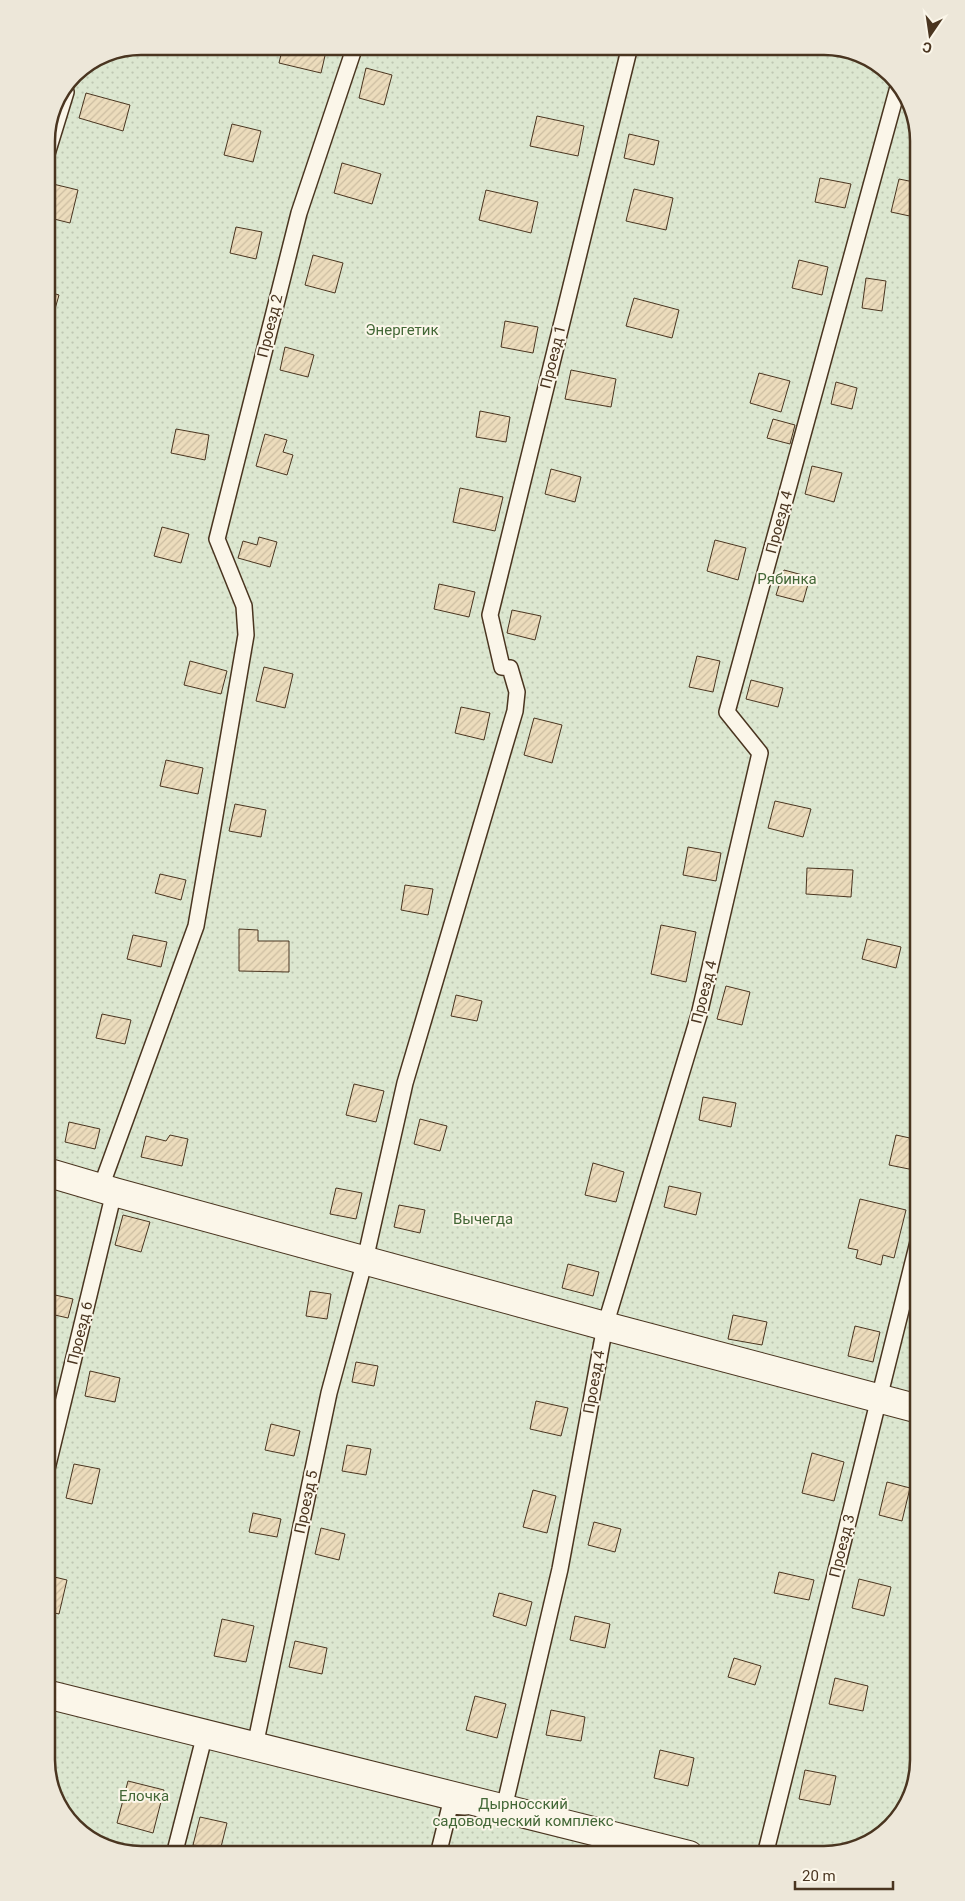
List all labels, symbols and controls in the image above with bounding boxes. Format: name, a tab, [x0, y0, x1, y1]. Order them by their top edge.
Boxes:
north arrow	[905, 10, 955, 60]
text: С	[921, 39, 933, 56]
street label: Проезд 2	[253, 293, 287, 359]
park label: Энергетик	[365, 321, 439, 339]
street label: Проезд 1	[536, 324, 570, 390]
street label: Проезд 4	[762, 488, 796, 555]
park label: Рябинка	[757, 570, 817, 588]
street label: Проезд 4	[687, 958, 721, 1025]
park label: Вычегда	[453, 1210, 513, 1228]
street label: Проезд 6	[63, 1300, 97, 1366]
street label: Проезд 4	[580, 1348, 609, 1415]
street label: Проезд 5	[290, 1469, 322, 1535]
street label: Проезд 3	[825, 1513, 859, 1579]
park label: Елочка	[119, 1787, 169, 1805]
park label: Дырносский садоводческий комплекс	[432, 1795, 614, 1830]
scale bar	[795, 1858, 892, 1890]
text: 20 m	[802, 1867, 836, 1885]

